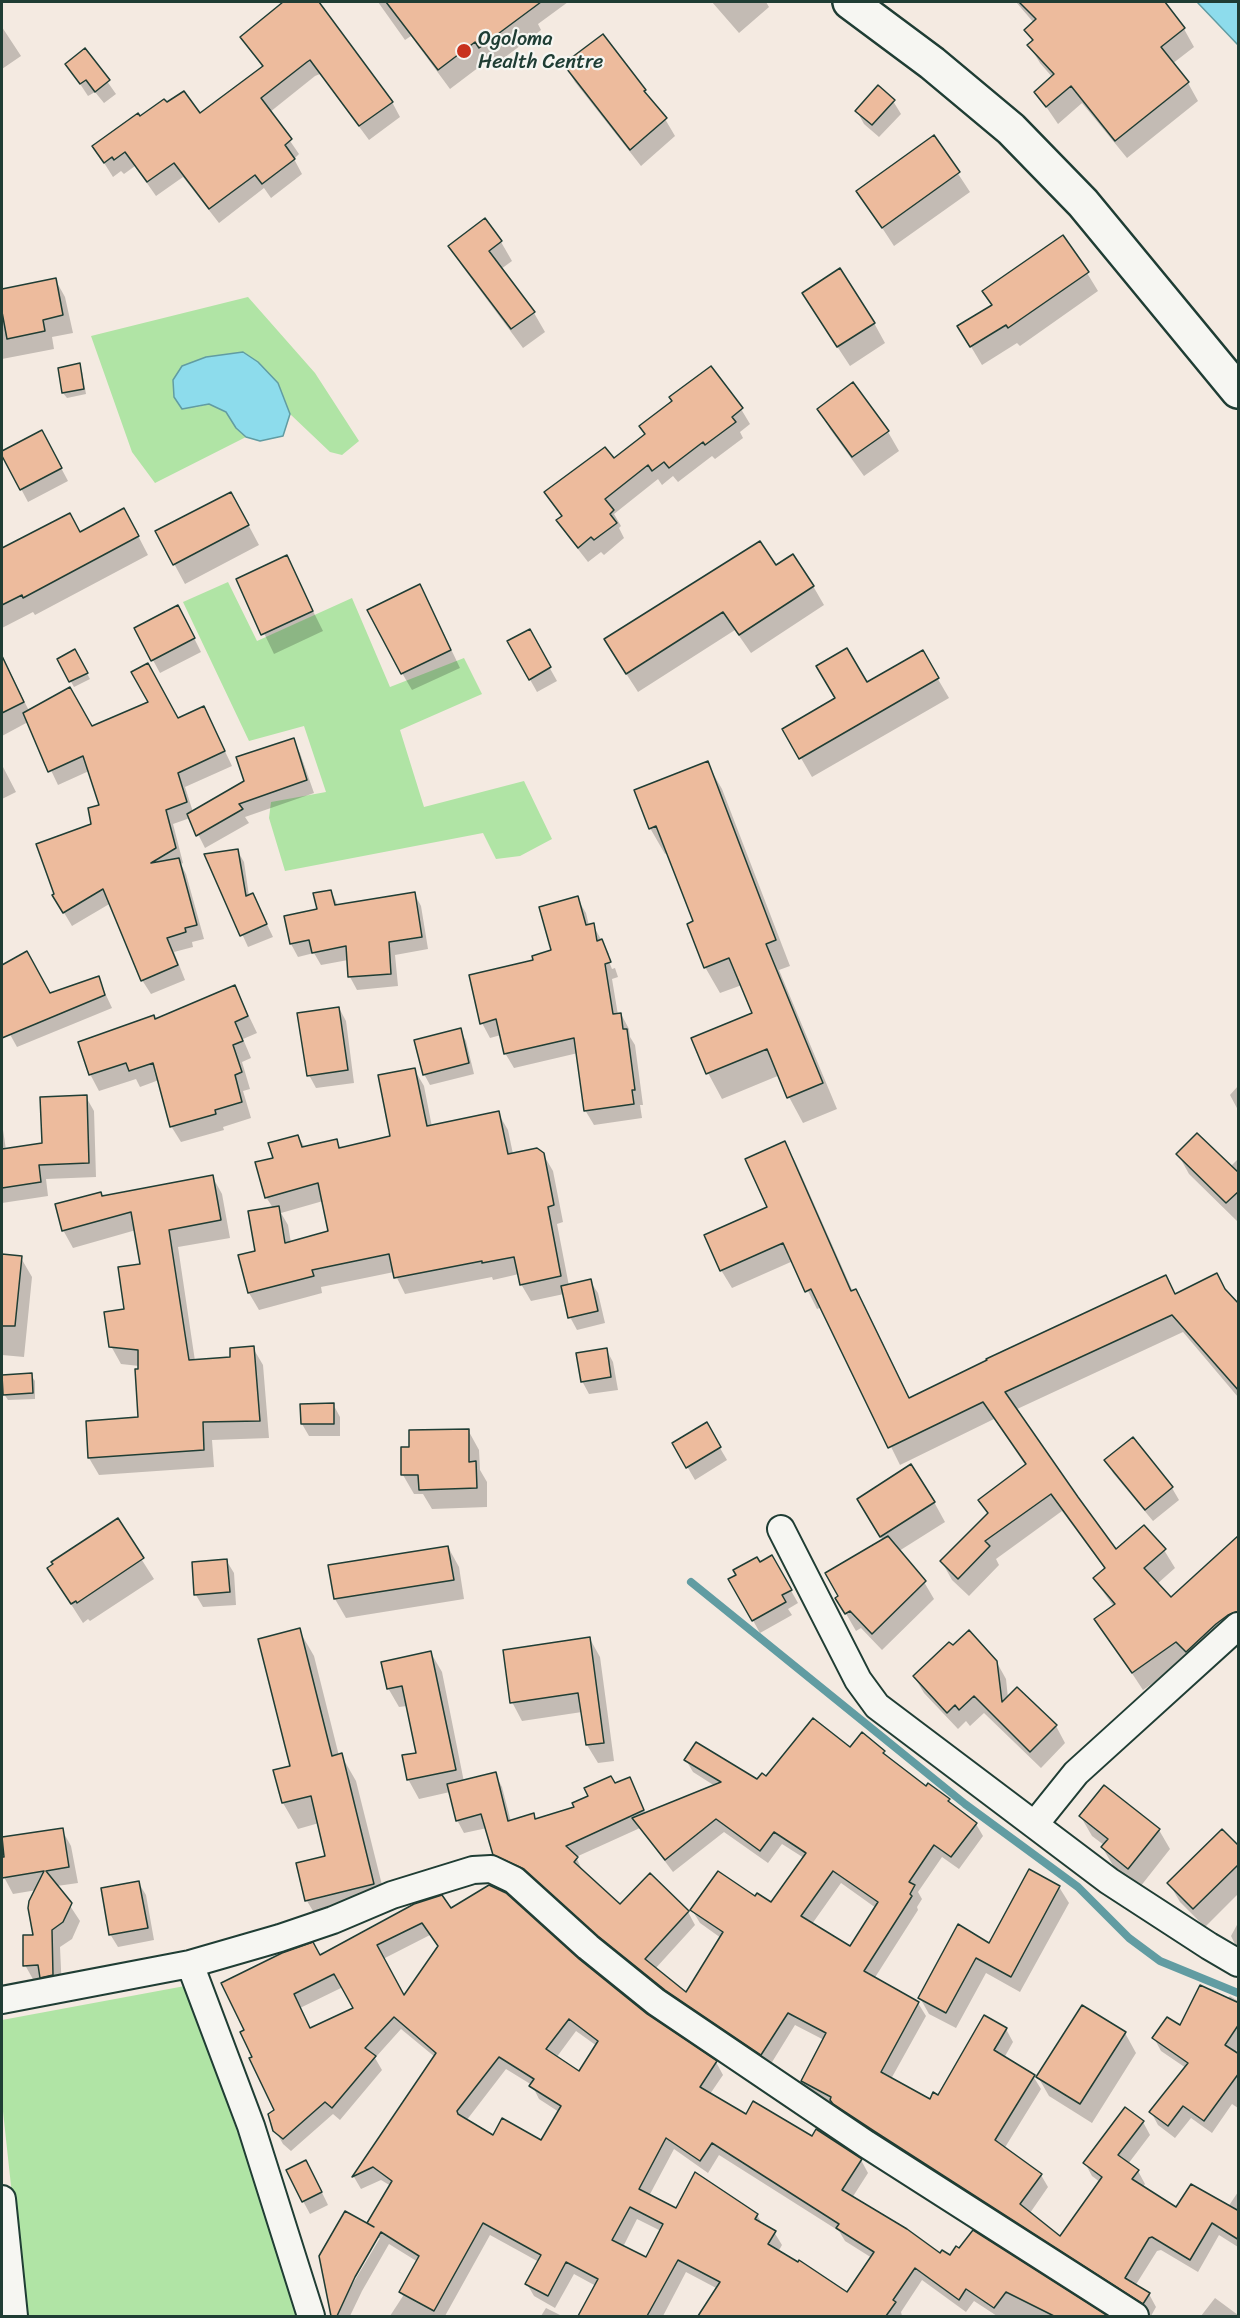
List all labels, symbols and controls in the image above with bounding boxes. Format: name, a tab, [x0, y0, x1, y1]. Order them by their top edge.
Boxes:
place label: Ogoloma Health Centre	[478, 28, 603, 75]
marker: Ogoloma Health Centre	[455, 42, 473, 60]

